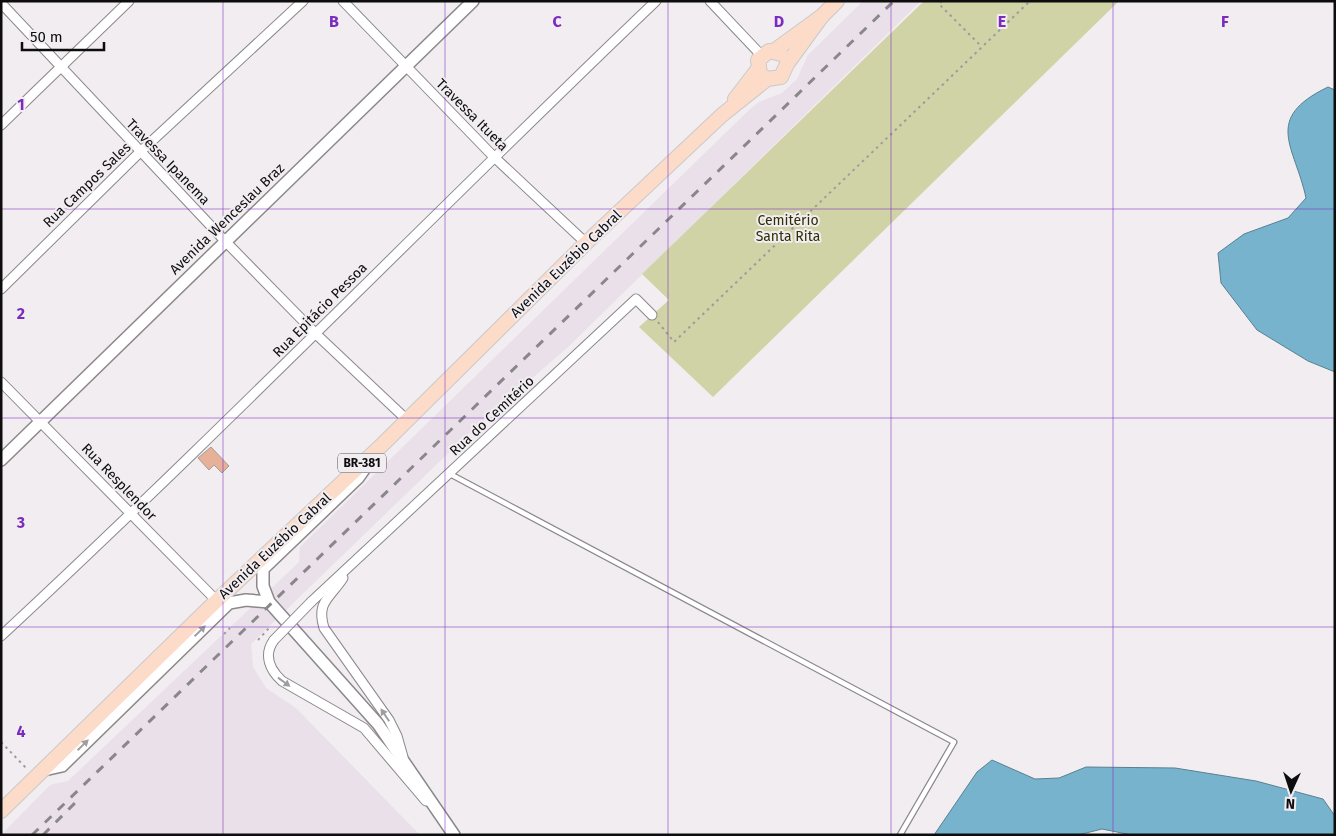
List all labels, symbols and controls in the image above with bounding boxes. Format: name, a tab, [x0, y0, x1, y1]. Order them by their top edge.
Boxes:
text: B	[329, 12, 339, 31]
text: C	[552, 12, 562, 31]
text: D	[774, 12, 784, 31]
text: E	[998, 12, 1006, 31]
text: F	[1221, 12, 1229, 31]
scale bar	[22, 20, 105, 52]
text: 50 m	[30, 28, 63, 46]
street label: Travessa Itueta	[432, 75, 512, 155]
text: 1	[17, 95, 25, 114]
street label: Travessa Ipanema	[123, 115, 213, 209]
street label: Rua Campos Sales	[40, 139, 135, 231]
street label: Avenida Wenceslau Braz	[166, 160, 288, 278]
street label: Avenida Euzébio Cabral	[507, 207, 625, 321]
park label: Cemitério Santa Rita	[756, 212, 820, 245]
street label: Rua Epitácio Pessoa	[269, 259, 371, 361]
text: 2	[17, 304, 25, 323]
street label: Rua do Cemitério	[446, 372, 538, 460]
street label: Rua Resplendor	[78, 440, 160, 524]
road number: BR-381	[338, 453, 386, 472]
street label: Avenida Euzébio Cabral	[215, 489, 335, 603]
text: 3	[16, 513, 25, 532]
one-way arrow	[193, 625, 205, 637]
one-way arrow	[277, 677, 291, 687]
one-way arrow	[380, 708, 390, 722]
text: 4	[16, 722, 26, 741]
one-way arrow	[77, 739, 89, 751]
north arrow	[1266, 766, 1316, 816]
text: N	[1285, 795, 1295, 812]

